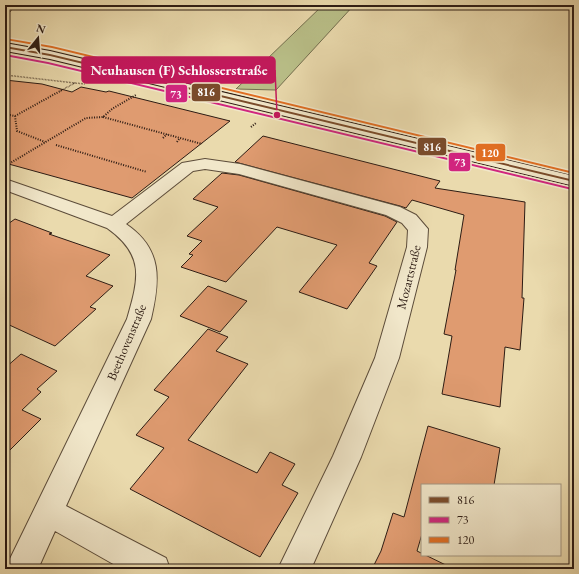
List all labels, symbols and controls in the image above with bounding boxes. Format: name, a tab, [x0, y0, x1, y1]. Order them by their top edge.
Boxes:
north arrow	[18, 18, 58, 58]
text: N	[35, 20, 47, 36]
callout: Neuhausen (F) Schlosserstraße	[82, 57, 275, 83]
text: Neuhausen (F) Schlosserstraße	[90, 61, 268, 79]
line badge: 816	[191, 83, 221, 102]
line badge: 73	[165, 84, 188, 103]
text: 816	[197, 85, 215, 99]
text: 73	[170, 87, 182, 101]
line badge: 816	[417, 137, 447, 156]
text: 816	[423, 140, 441, 154]
line badge: 120	[475, 143, 506, 162]
text: 120	[481, 146, 499, 160]
line badge: 73	[448, 152, 471, 172]
text: 73	[454, 155, 466, 169]
street label: Mozartstraße	[392, 243, 425, 311]
street label: Beethovenstraße	[103, 301, 150, 383]
legend	[421, 484, 561, 556]
text: 816	[457, 492, 475, 508]
text: 73	[457, 512, 469, 528]
text: 120	[457, 532, 475, 548]

